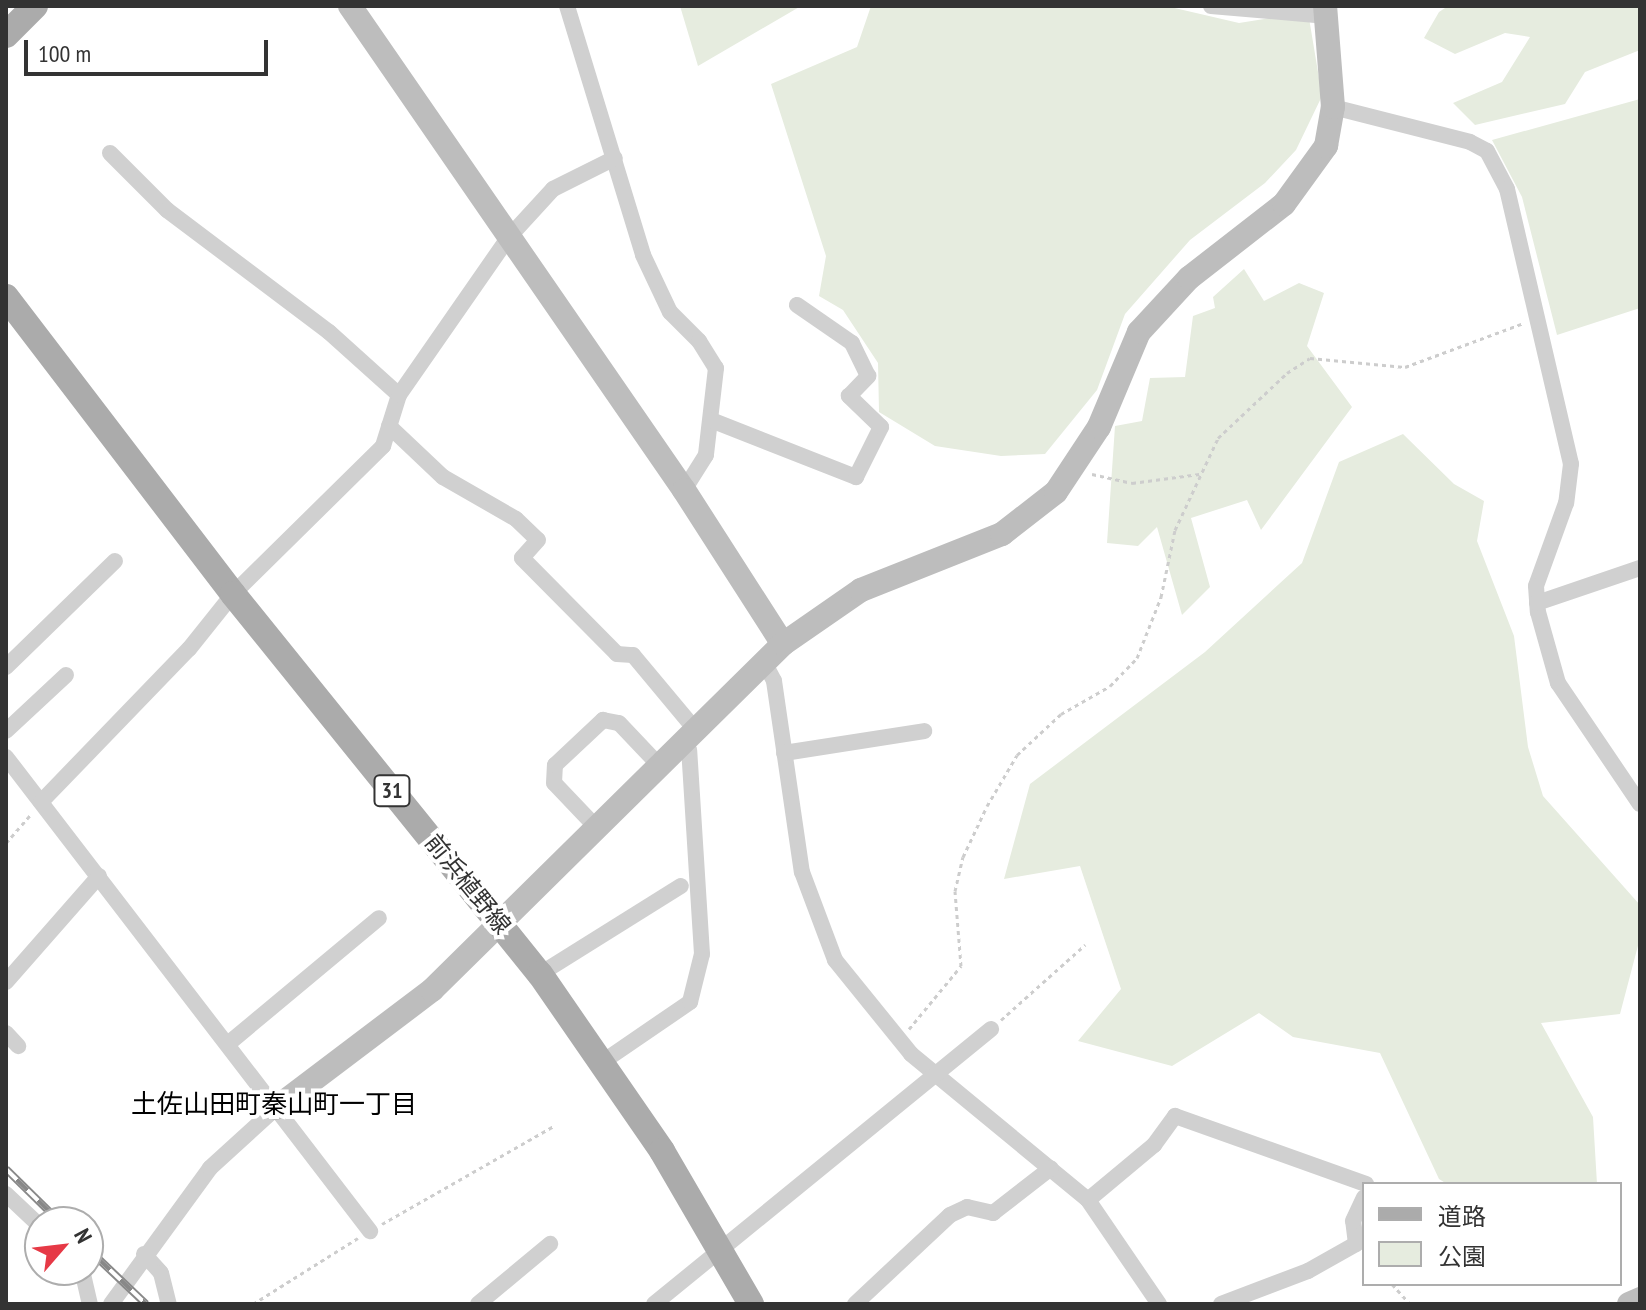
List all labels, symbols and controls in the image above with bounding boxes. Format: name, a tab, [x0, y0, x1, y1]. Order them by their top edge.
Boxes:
scale bar	[28, 24, 272, 74]
text: 100 m	[38, 38, 91, 69]
road number: 31	[372, 773, 412, 809]
street label: 前浜植野線	[419, 828, 517, 940]
district label: 土佐山田町秦山町一丁目	[131, 1088, 417, 1120]
legend	[1362, 1182, 1622, 1286]
text: 道路	[1438, 1201, 1486, 1232]
north arrow	[24, 1206, 104, 1286]
text: N	[68, 1224, 99, 1247]
text: 公園	[1438, 1241, 1486, 1272]

